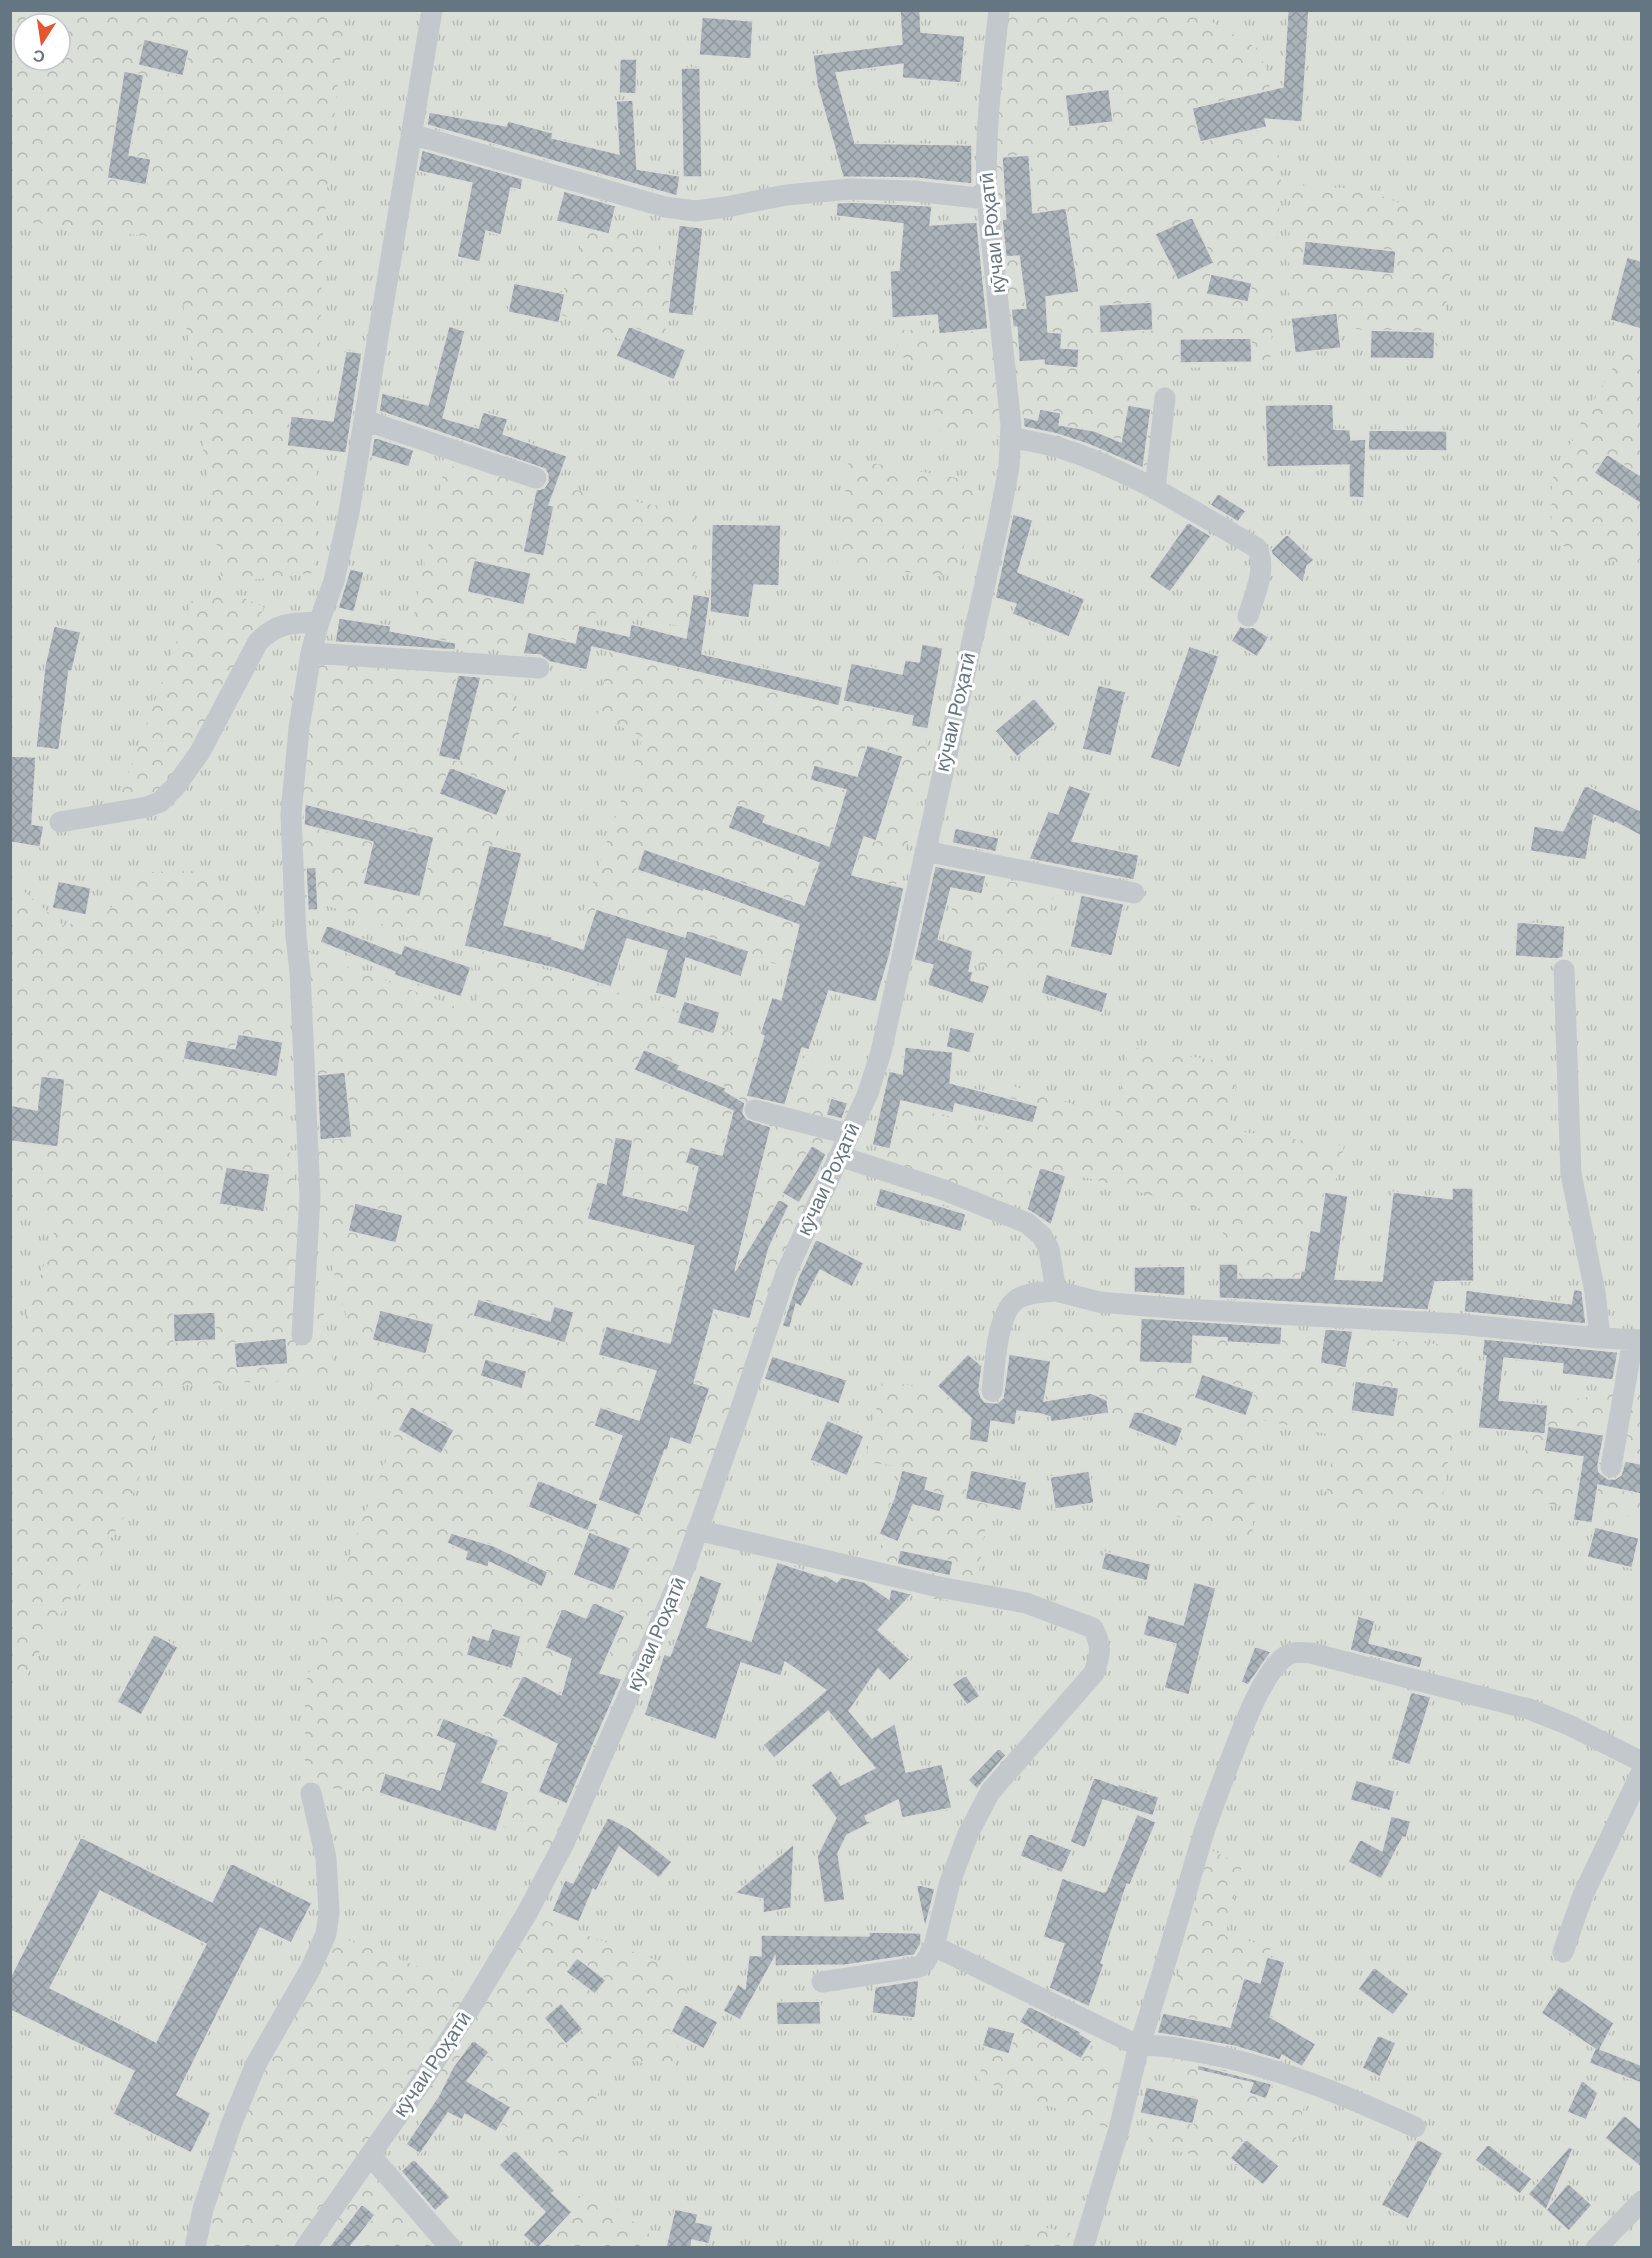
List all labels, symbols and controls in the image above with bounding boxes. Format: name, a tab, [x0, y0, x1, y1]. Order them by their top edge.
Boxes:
north arrow	[12, 12, 72, 72]
text: С	[31, 45, 47, 68]
street label: кӯчаи Роҳатӣ	[973, 171, 1011, 295]
street label: кӯчаи Роҳатӣ	[929, 650, 981, 774]
street label: кӯчаи Роҳатӣ	[791, 1118, 865, 1240]
street label: кӯчаи Роҳатӣ	[620, 1573, 692, 1695]
street label: кӯчаи Роҳатӣ	[387, 2006, 477, 2122]

